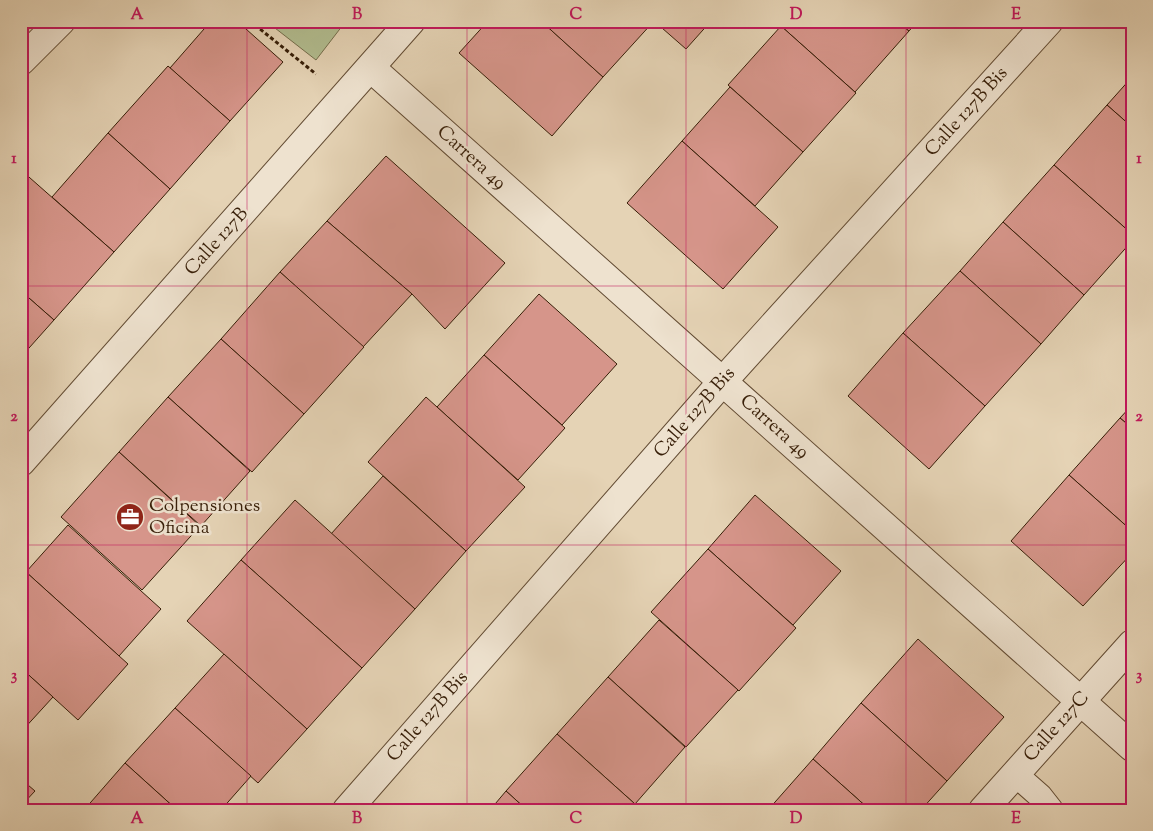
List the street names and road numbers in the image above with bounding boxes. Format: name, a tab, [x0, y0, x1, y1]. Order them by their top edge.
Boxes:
street label: Calle 127B Bis	[919, 61, 1015, 163]
street label: Carrera 49	[430, 119, 512, 197]
street label: Calle 127B	[179, 202, 255, 282]
street label: Calle 127B Bis	[648, 362, 742, 464]
street label: Carrera 49	[733, 388, 815, 466]
street label: Calle 127B Bis	[381, 666, 475, 768]
street label: Calle 127C	[1018, 686, 1096, 768]

